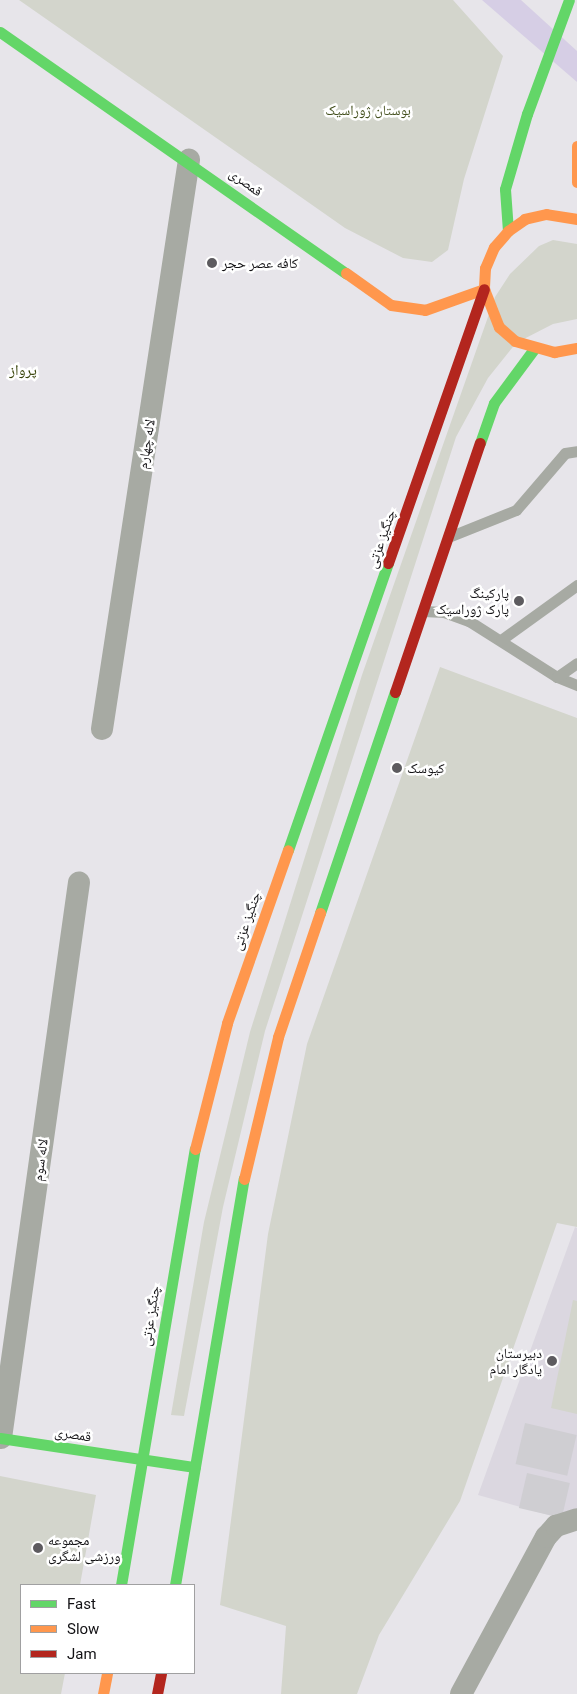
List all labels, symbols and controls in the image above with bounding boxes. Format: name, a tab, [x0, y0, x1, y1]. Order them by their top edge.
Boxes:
park label: بوستان ژوراسیک	[325, 102, 411, 118]
street label: قمصری	[226, 164, 266, 200]
place label: کافه عصر حجر	[222, 255, 298, 271]
marker: کافه عصر حجر	[206, 257, 218, 269]
district label: پرواز	[9, 362, 37, 380]
street label: لاله چهارم	[134, 418, 158, 470]
street label: چنگیز عزتی	[363, 508, 399, 570]
place label: پارکینگ پارک ژوراسیک	[436, 585, 509, 618]
marker: پارکینگ پارک ژوراسیک	[513, 595, 525, 607]
place label: کیوسک	[407, 760, 444, 776]
marker: کیوسک	[391, 762, 403, 774]
street label: چنگیز عزتی	[228, 890, 264, 952]
street label: لاله سوم	[29, 1138, 51, 1182]
street label: چنگیز عزتی	[137, 1285, 163, 1347]
place label: دبیرستان یادگار امام	[490, 1345, 542, 1378]
marker: دبیرستان یادگار امام	[546, 1355, 558, 1367]
street label: قمصری	[54, 1423, 92, 1445]
place label: مجموعه ورزشی لشگری	[48, 1532, 121, 1564]
marker: مجموعه ورزشی لشگری	[32, 1542, 44, 1554]
legend	[20, 1584, 195, 1674]
text: Fast	[67, 1595, 96, 1613]
text: Slow	[67, 1620, 99, 1638]
text: Jam	[67, 1645, 97, 1663]

